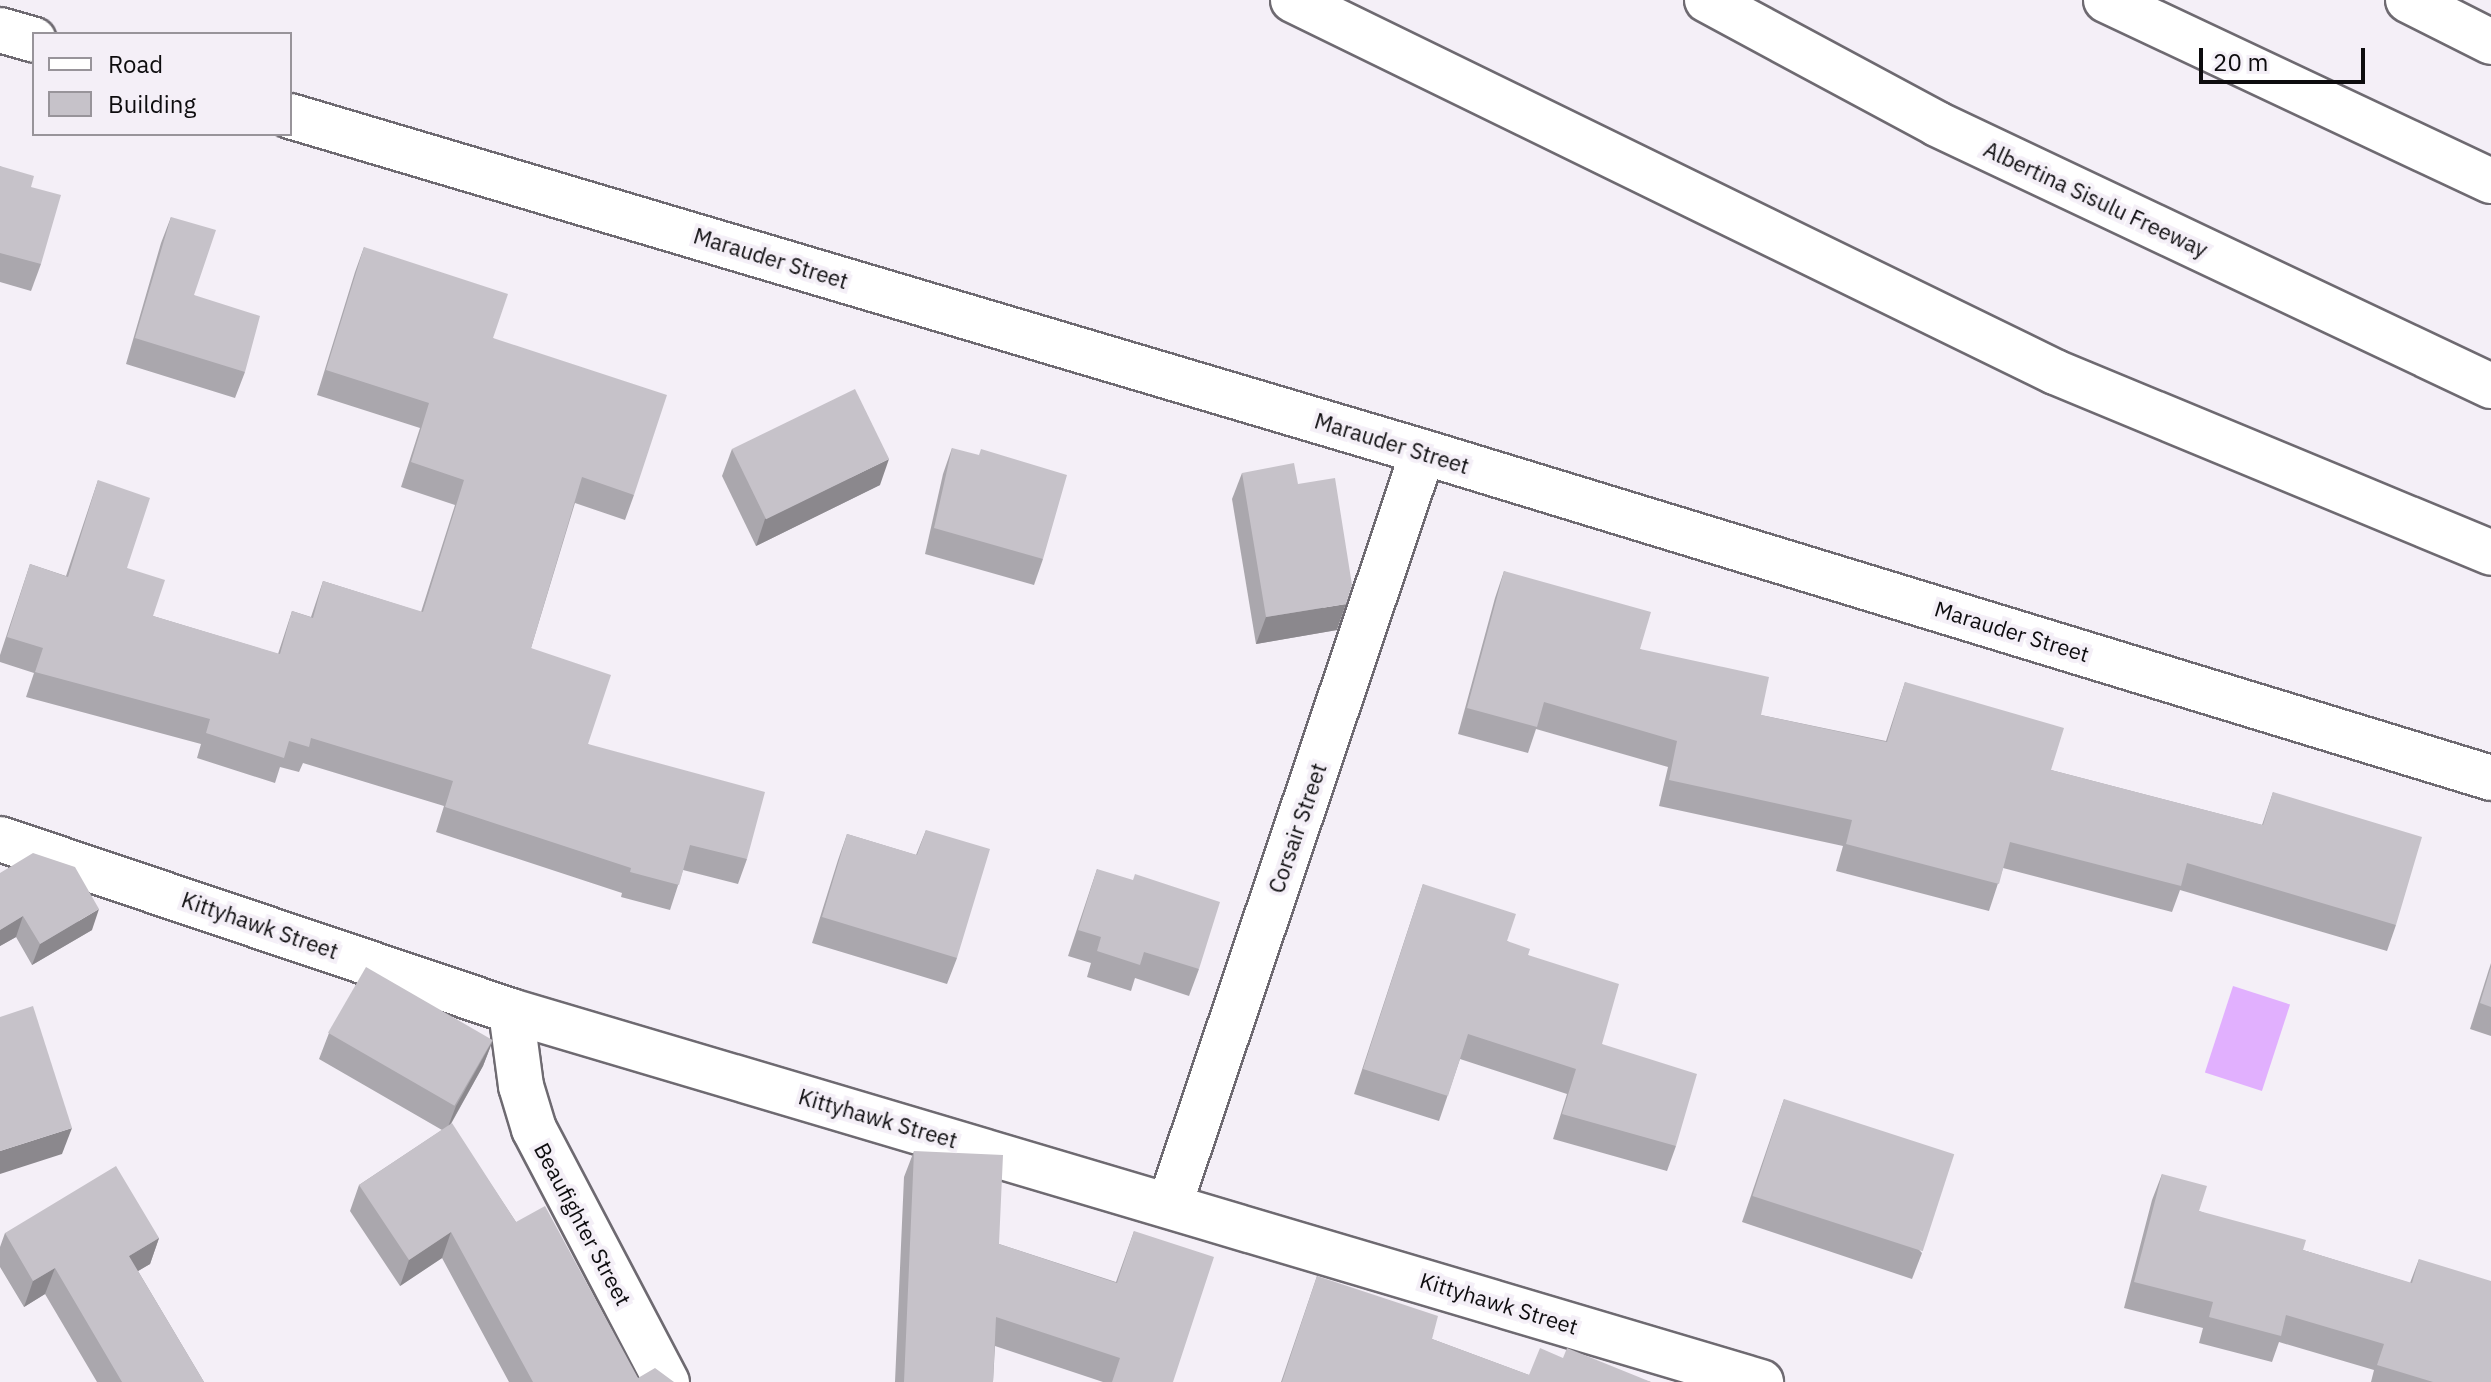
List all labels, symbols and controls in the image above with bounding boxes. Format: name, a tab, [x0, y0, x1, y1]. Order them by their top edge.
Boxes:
legend	[32, 32, 292, 136]
scale bar	[2203, 32, 2369, 82]
text: 20 m	[2213, 46, 2268, 78]
text: Road	[108, 48, 163, 80]
text: Building	[108, 88, 196, 120]
street label: Albertina Sisulu Freeway	[1980, 135, 2212, 263]
street label: Marauder Street	[690, 222, 852, 294]
street label: Marauder Street	[1311, 407, 1473, 479]
street label: Marauder Street	[1931, 595, 2093, 667]
street label: Corsair Street	[1262, 760, 1332, 896]
street label: Kittyhawk Street	[178, 886, 342, 964]
street label: Kittyhawk Street	[796, 1083, 960, 1153]
street label: Beaufighter Street	[529, 1138, 637, 1310]
street label: Kittyhawk Street	[1417, 1266, 1581, 1340]

